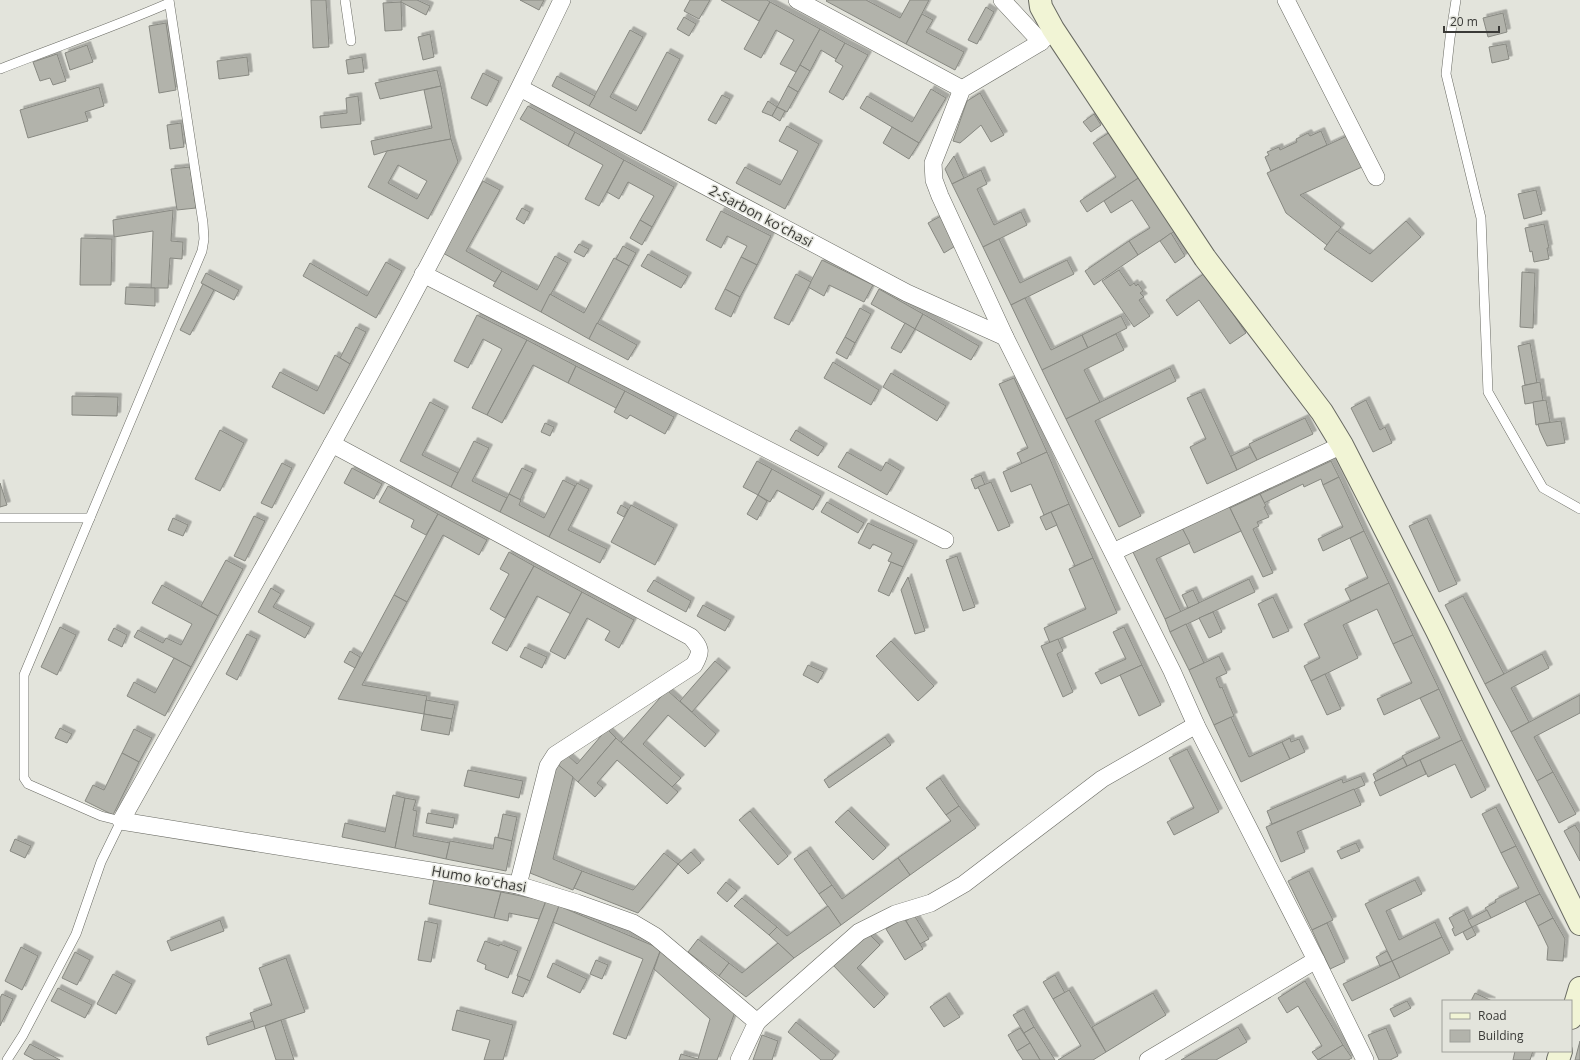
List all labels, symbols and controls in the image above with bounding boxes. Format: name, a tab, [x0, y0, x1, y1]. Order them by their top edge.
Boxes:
scale bar	[1444, 8, 1499, 34]
text: 20 m	[1450, 13, 1478, 30]
street label: 2-Sarbon koʻchasi	[706, 180, 816, 251]
street label: Humo koʻchasi	[430, 861, 528, 896]
legend	[1442, 1000, 1572, 1052]
text: Road	[1478, 1007, 1507, 1024]
text: Building	[1478, 1027, 1524, 1044]

